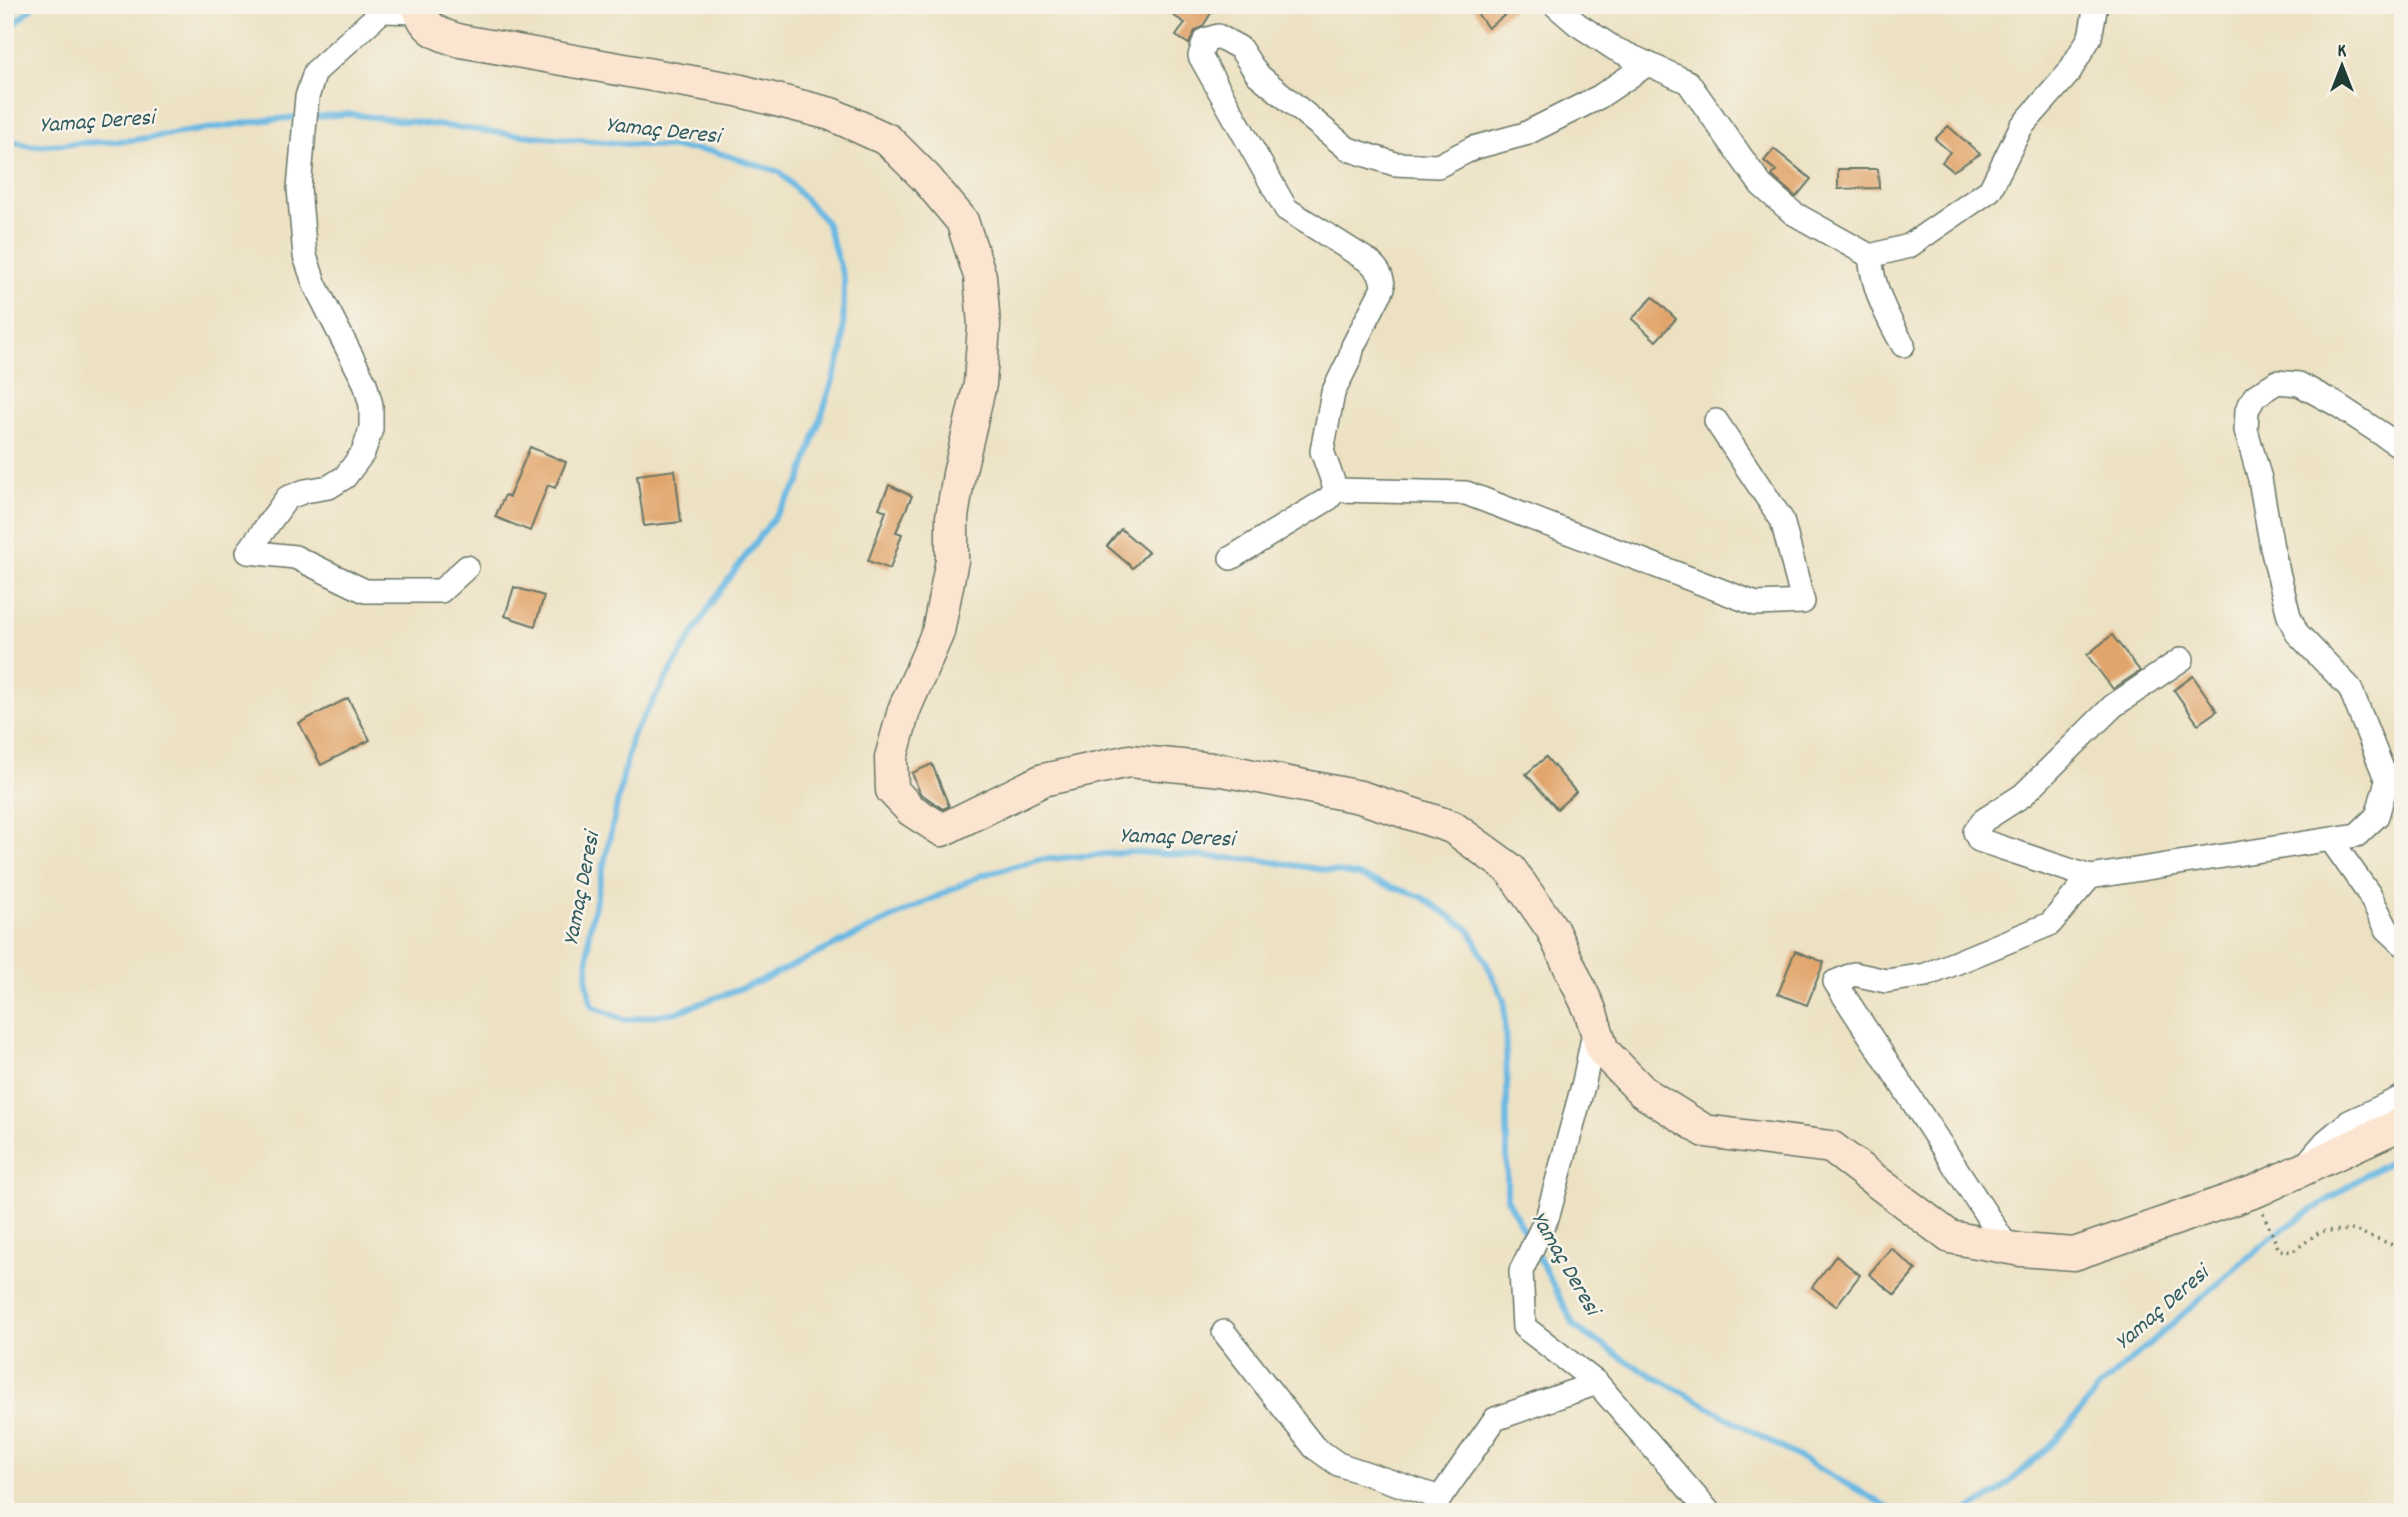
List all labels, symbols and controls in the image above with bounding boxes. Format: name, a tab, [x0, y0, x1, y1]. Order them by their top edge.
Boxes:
north arrow	[2306, 32, 2376, 102]
text: K	[2338, 39, 2347, 66]
water label: Yamaç Deresi	[39, 102, 159, 143]
water label: Yamaç Deresi	[604, 110, 726, 155]
water label: Yamaç Deresi	[1119, 821, 1239, 858]
water label: Yamaç Deresi	[556, 826, 611, 949]
water label: Yamaç Deresi	[1521, 1206, 1609, 1325]
water label: Yamaç Deresi	[2109, 1256, 2220, 1359]

